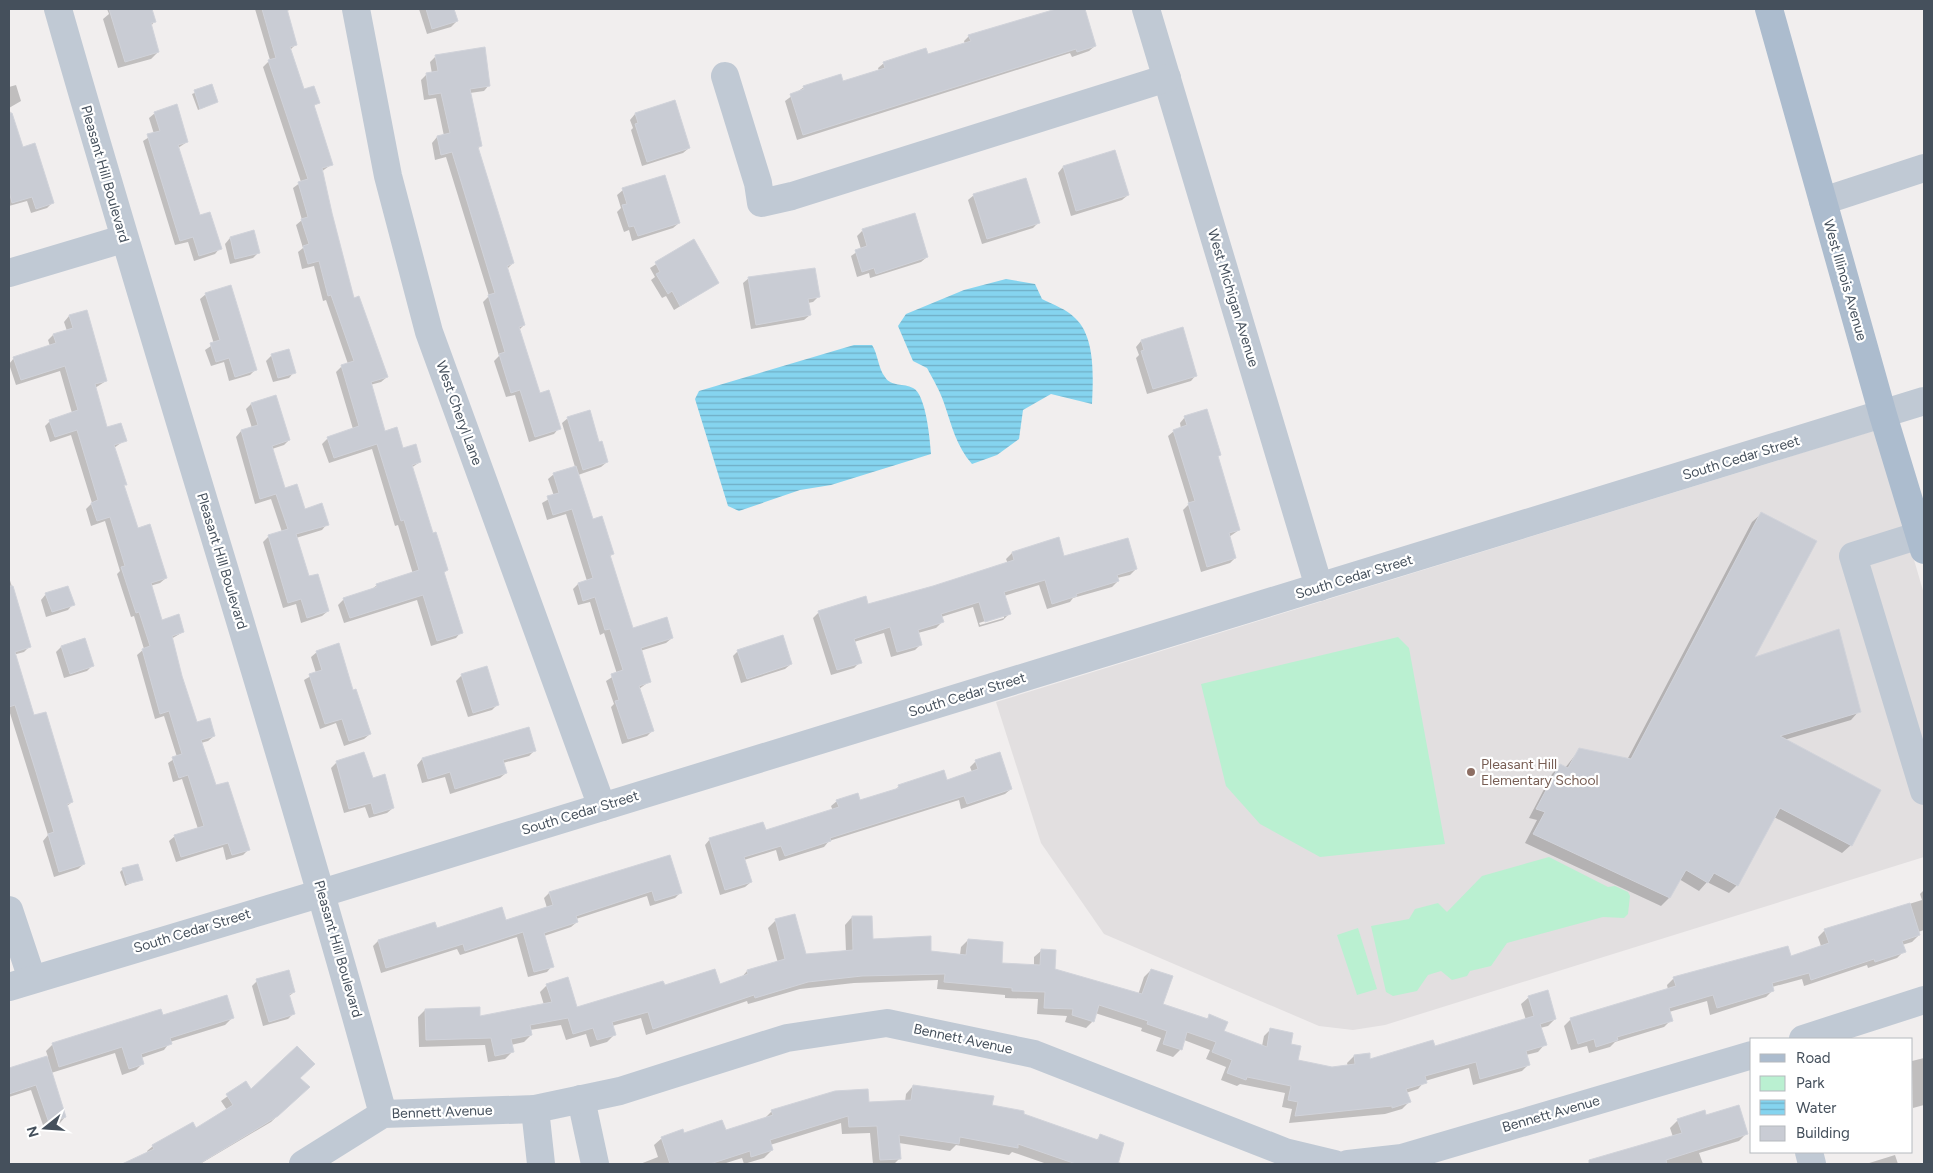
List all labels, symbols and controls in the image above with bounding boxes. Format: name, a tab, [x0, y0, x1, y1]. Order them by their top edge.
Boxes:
street label: Pleasant Hill Boulevard	[77, 104, 133, 244]
street label: West Illinois Avenue	[1820, 217, 1871, 343]
street label: West Michigan Avenue	[1204, 227, 1262, 369]
street label: West Cheryl Lane	[432, 358, 486, 468]
street label: South Cedar Street	[1680, 432, 1802, 484]
street label: Pleasant Hill Boulevard	[193, 491, 251, 631]
street label: South Cedar Street	[1293, 551, 1415, 603]
street label: South Cedar Street	[906, 669, 1028, 721]
place label: Pleasant Hill Elementary School	[1481, 756, 1599, 789]
marker: Pleasant Hill Elementary School	[1465, 766, 1477, 778]
street label: South Cedar Street	[519, 787, 641, 839]
street label: Pleasant Hill Boulevard	[310, 879, 366, 1019]
street label: South Cedar Street	[131, 905, 253, 957]
street label: Bennett Avenue	[912, 1020, 1014, 1058]
legend	[1750, 1038, 1913, 1153]
text: Road	[1796, 1049, 1831, 1067]
text: Park	[1796, 1074, 1825, 1092]
street label: Bennett Avenue	[1500, 1092, 1602, 1136]
text: Water	[1796, 1099, 1836, 1117]
street label: Bennett Avenue	[391, 1102, 493, 1122]
north arrow	[20, 1103, 70, 1153]
text: N	[23, 1124, 43, 1139]
text: Building	[1796, 1124, 1850, 1142]

